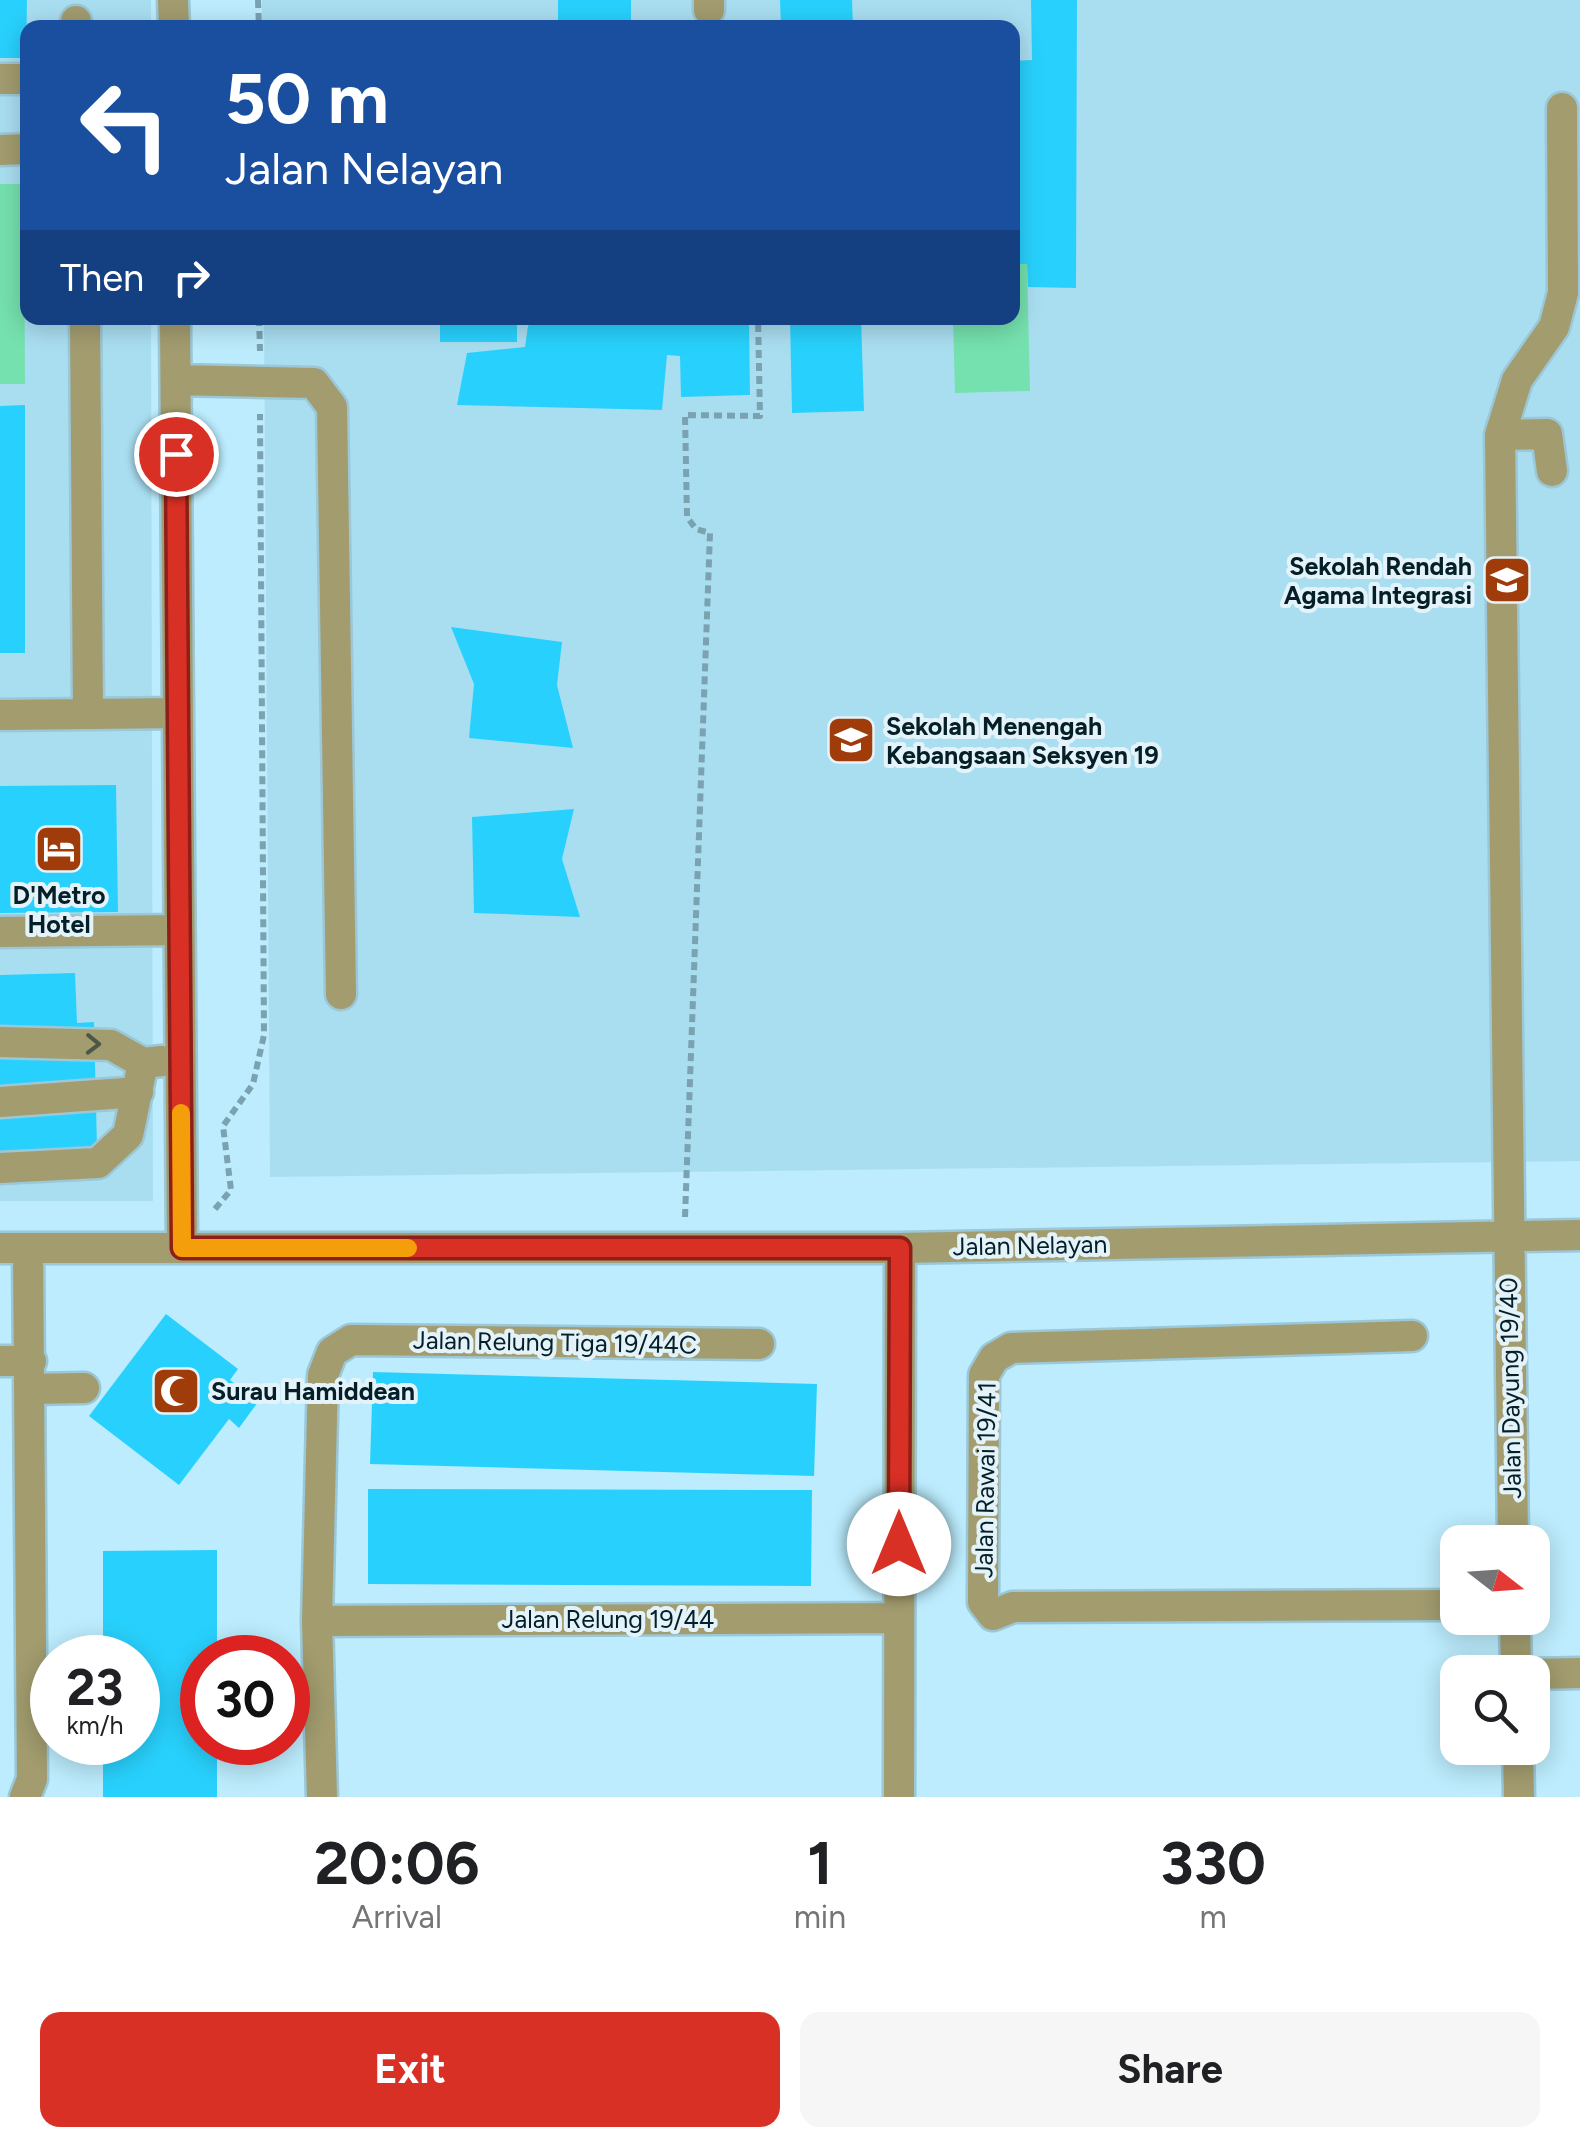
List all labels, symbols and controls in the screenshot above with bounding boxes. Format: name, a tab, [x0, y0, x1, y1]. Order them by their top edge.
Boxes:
text: 50 m	[225, 56, 389, 141]
icon: left	[60, 60, 190, 190]
text: Jalan Nelayan	[225, 141, 503, 195]
icon: right	[164, 250, 219, 305]
text: Then	[60, 255, 144, 301]
pin	[134, 412, 219, 497]
icon: arrive	[149, 427, 204, 482]
place label: Sekolah Rendah Agama Integrasi	[1284, 551, 1472, 610]
school or university icon: Sekolah Rendah Agama Integrasi	[1481, 554, 1533, 606]
place label: Sekolah Menengah Kebangsaan Seksyen 19	[886, 711, 1159, 770]
school or university icon: Sekolah Menengah Kebangsaan Seksyen 19	[825, 714, 877, 766]
hotel icon: D'Metro Hotel	[33, 823, 85, 875]
place label: D'Metro Hotel	[13, 880, 105, 939]
one-way arrow	[85, 1034, 101, 1055]
street label: Jalan Nelayan	[952, 1229, 1108, 1261]
street label: Jalan Dayung 19/40	[1493, 1277, 1527, 1499]
street label: Jalan Relung Tiga 19/44C	[413, 1325, 697, 1359]
mosque icon: Surau Hamiddean	[150, 1365, 202, 1417]
place label: Surau Hamiddean	[211, 1376, 415, 1406]
street label: Jalan Rawai 19/41	[968, 1382, 1002, 1578]
position arrow	[847, 1492, 951, 1596]
north arrow	[1440, 1525, 1550, 1635]
map controls	[1440, 1525, 1550, 1765]
street label: Jalan Relung 19/44	[502, 1604, 714, 1634]
speed limit sign: 30	[180, 1635, 310, 1765]
button: search	[1440, 1655, 1550, 1765]
text: 23	[67, 1657, 123, 1718]
text: km/h	[66, 1710, 124, 1740]
text: 20:06	[314, 1827, 480, 1899]
text: 1	[807, 1827, 833, 1899]
text: 330	[1160, 1827, 1266, 1899]
text: Arrival	[352, 1898, 442, 1936]
text: min	[794, 1898, 846, 1936]
text: m	[1199, 1898, 1227, 1936]
button: Exit	[40, 2012, 780, 2127]
button: Share	[800, 2012, 1540, 2127]

